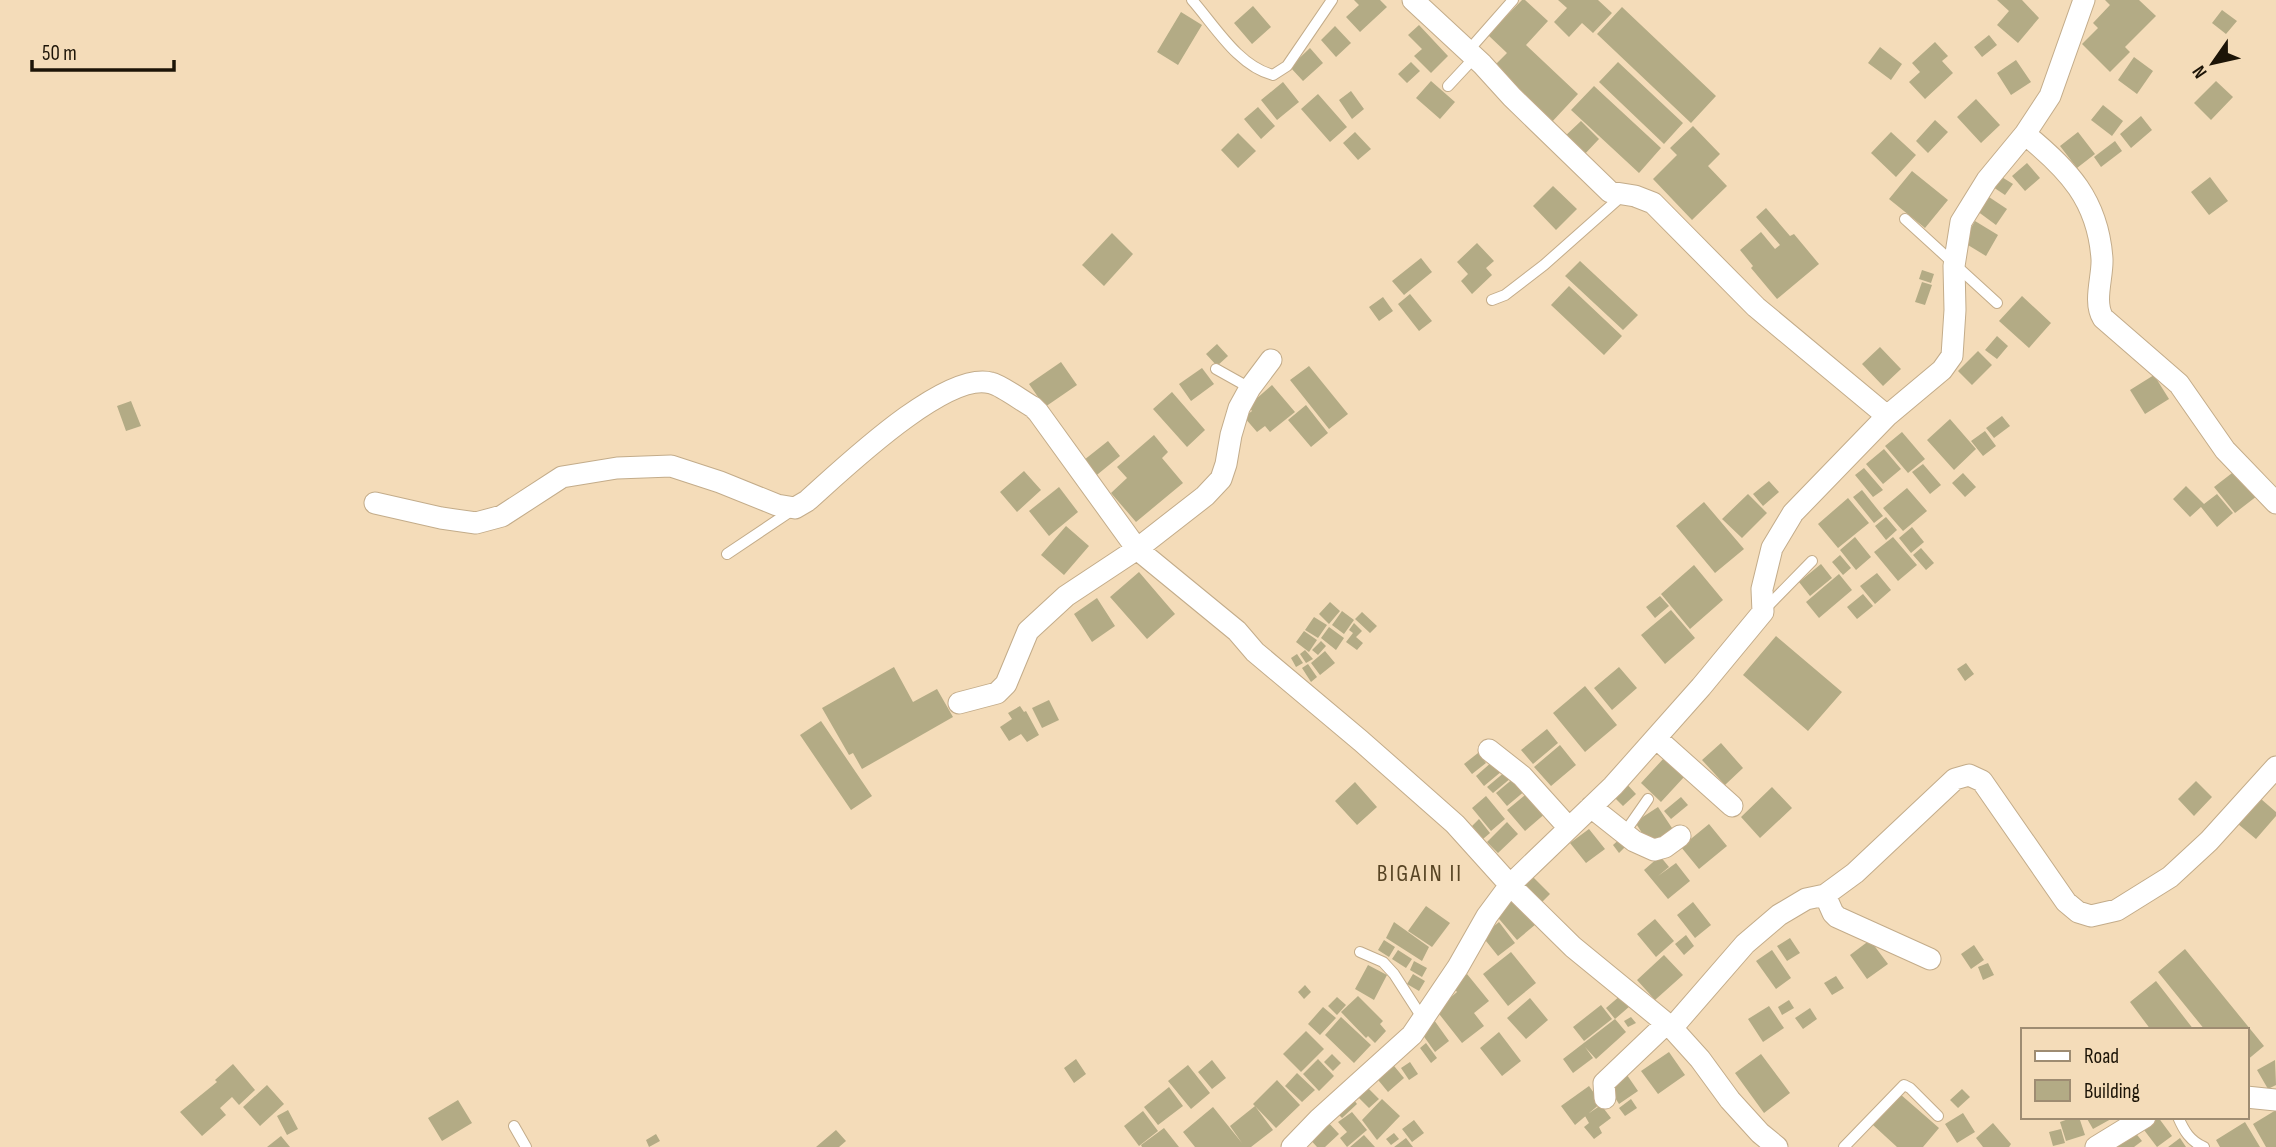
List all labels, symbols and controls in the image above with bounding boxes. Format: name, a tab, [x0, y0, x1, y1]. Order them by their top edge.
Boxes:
scale bar	[32, 28, 173, 72]
north arrow	[2178, 28, 2248, 98]
text: 50 m	[42, 41, 77, 66]
text: N	[2188, 61, 2213, 82]
district label: BIGAIN II	[1377, 859, 1463, 888]
legend	[2021, 1028, 2248, 1119]
text: Road	[2084, 1044, 2119, 1069]
text: Building	[2084, 1079, 2140, 1104]

